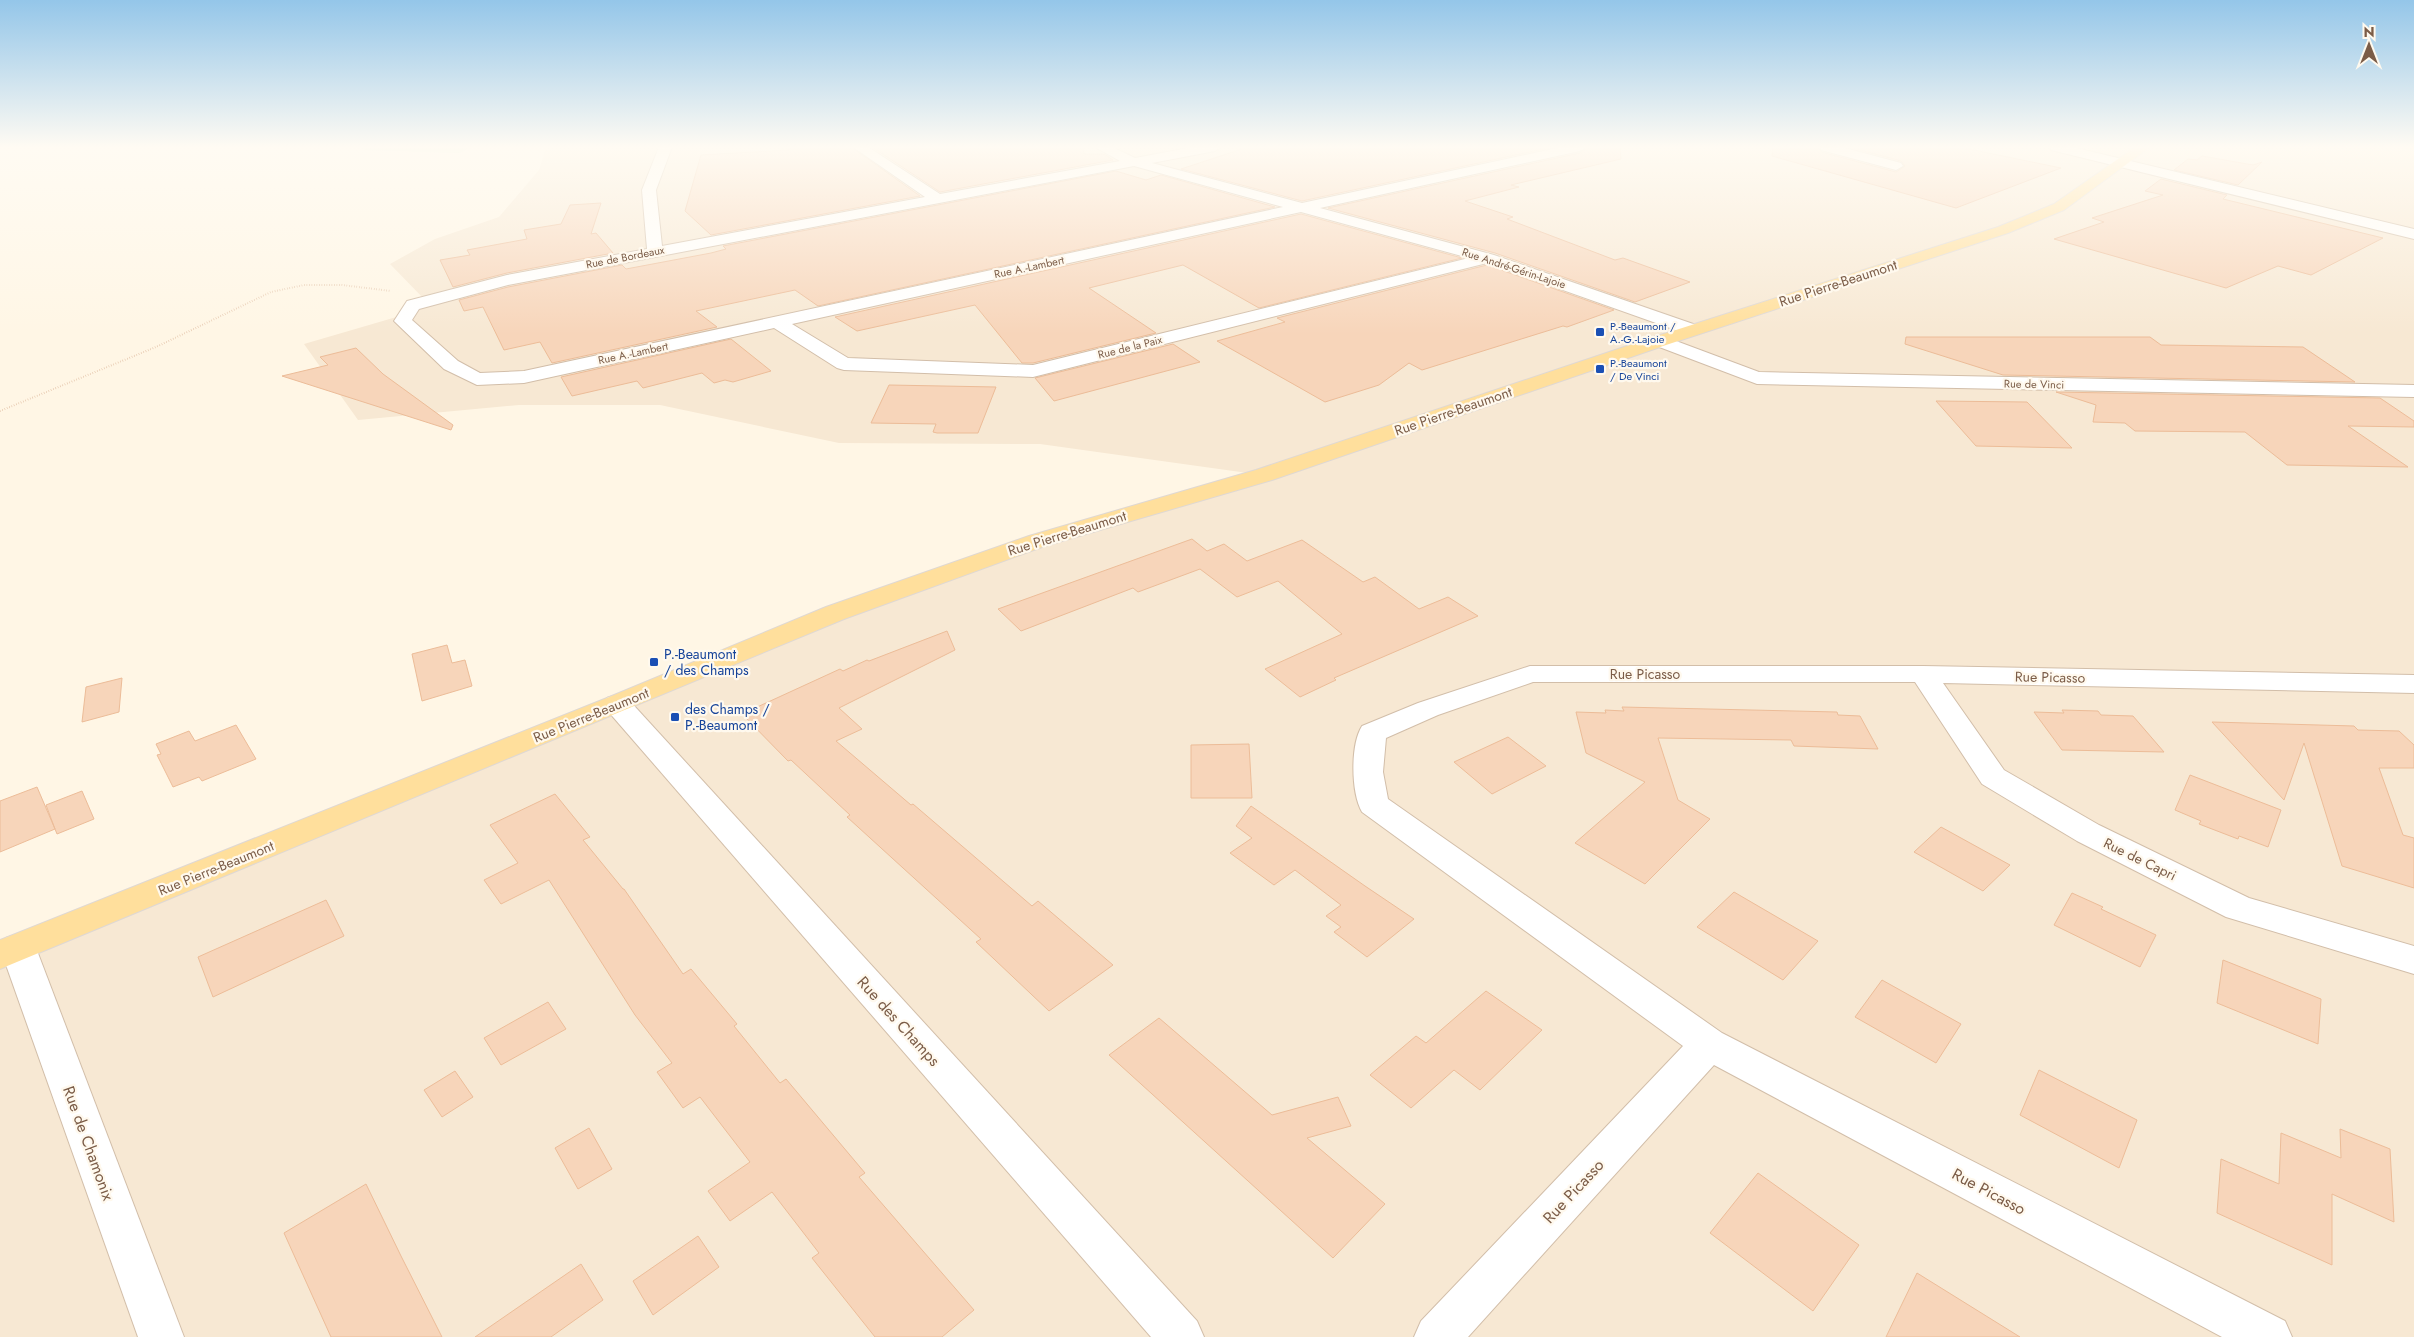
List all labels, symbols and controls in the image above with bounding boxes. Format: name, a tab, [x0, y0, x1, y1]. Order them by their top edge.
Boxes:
north arrow	[2344, 20, 2394, 70]
text: N	[2363, 22, 2375, 42]
street label: Rue de Bordeaux	[584, 241, 666, 272]
street label: Rue André-Gérin-Lajoie	[1460, 244, 1568, 292]
street label: Rue A.-Lambert	[992, 252, 1066, 282]
street label: Rue Pierre-Beaumont	[1776, 254, 1900, 312]
place label: P.-Beaumont / A.-G.-Lajoie	[1610, 318, 1676, 347]
marker: P.-Beaumont / A.-G.-Lajoie	[1594, 326, 1606, 338]
street label: Rue de la Paix	[1096, 331, 1164, 363]
street label: Rue A.-Lambert	[596, 338, 670, 368]
place label: P.-Beaumont / De Vinci	[1610, 355, 1667, 384]
marker: P.-Beaumont / De Vinci	[1594, 363, 1606, 375]
street label: Rue de Vinci	[2004, 375, 2064, 393]
street label: Rue Pierre-Beaumont	[1392, 381, 1515, 440]
street label: Rue Pierre-Beaumont	[1005, 505, 1129, 561]
place label: P.-Beaumont / des Champs	[664, 644, 749, 680]
marker: P.-Beaumont / des Champs	[648, 656, 660, 668]
street label: Rue Picasso	[1610, 664, 1680, 684]
street label: Rue Picasso	[2015, 666, 2086, 688]
street label: Rue Pierre-Beaumont	[530, 682, 652, 747]
place label: des Champs / P.-Beaumont	[685, 699, 770, 735]
marker: des Champs / P.-Beaumont	[669, 711, 681, 723]
street label: Rue de Capri	[2100, 833, 2180, 885]
street label: Rue Pierre-Beaumont	[155, 835, 277, 900]
street label: Rue des Champs	[852, 971, 945, 1071]
street label: Rue de Chamonix	[57, 1083, 120, 1204]
street label: Rue Picasso	[1538, 1154, 1609, 1229]
street label: Rue Picasso	[1948, 1162, 2030, 1221]

